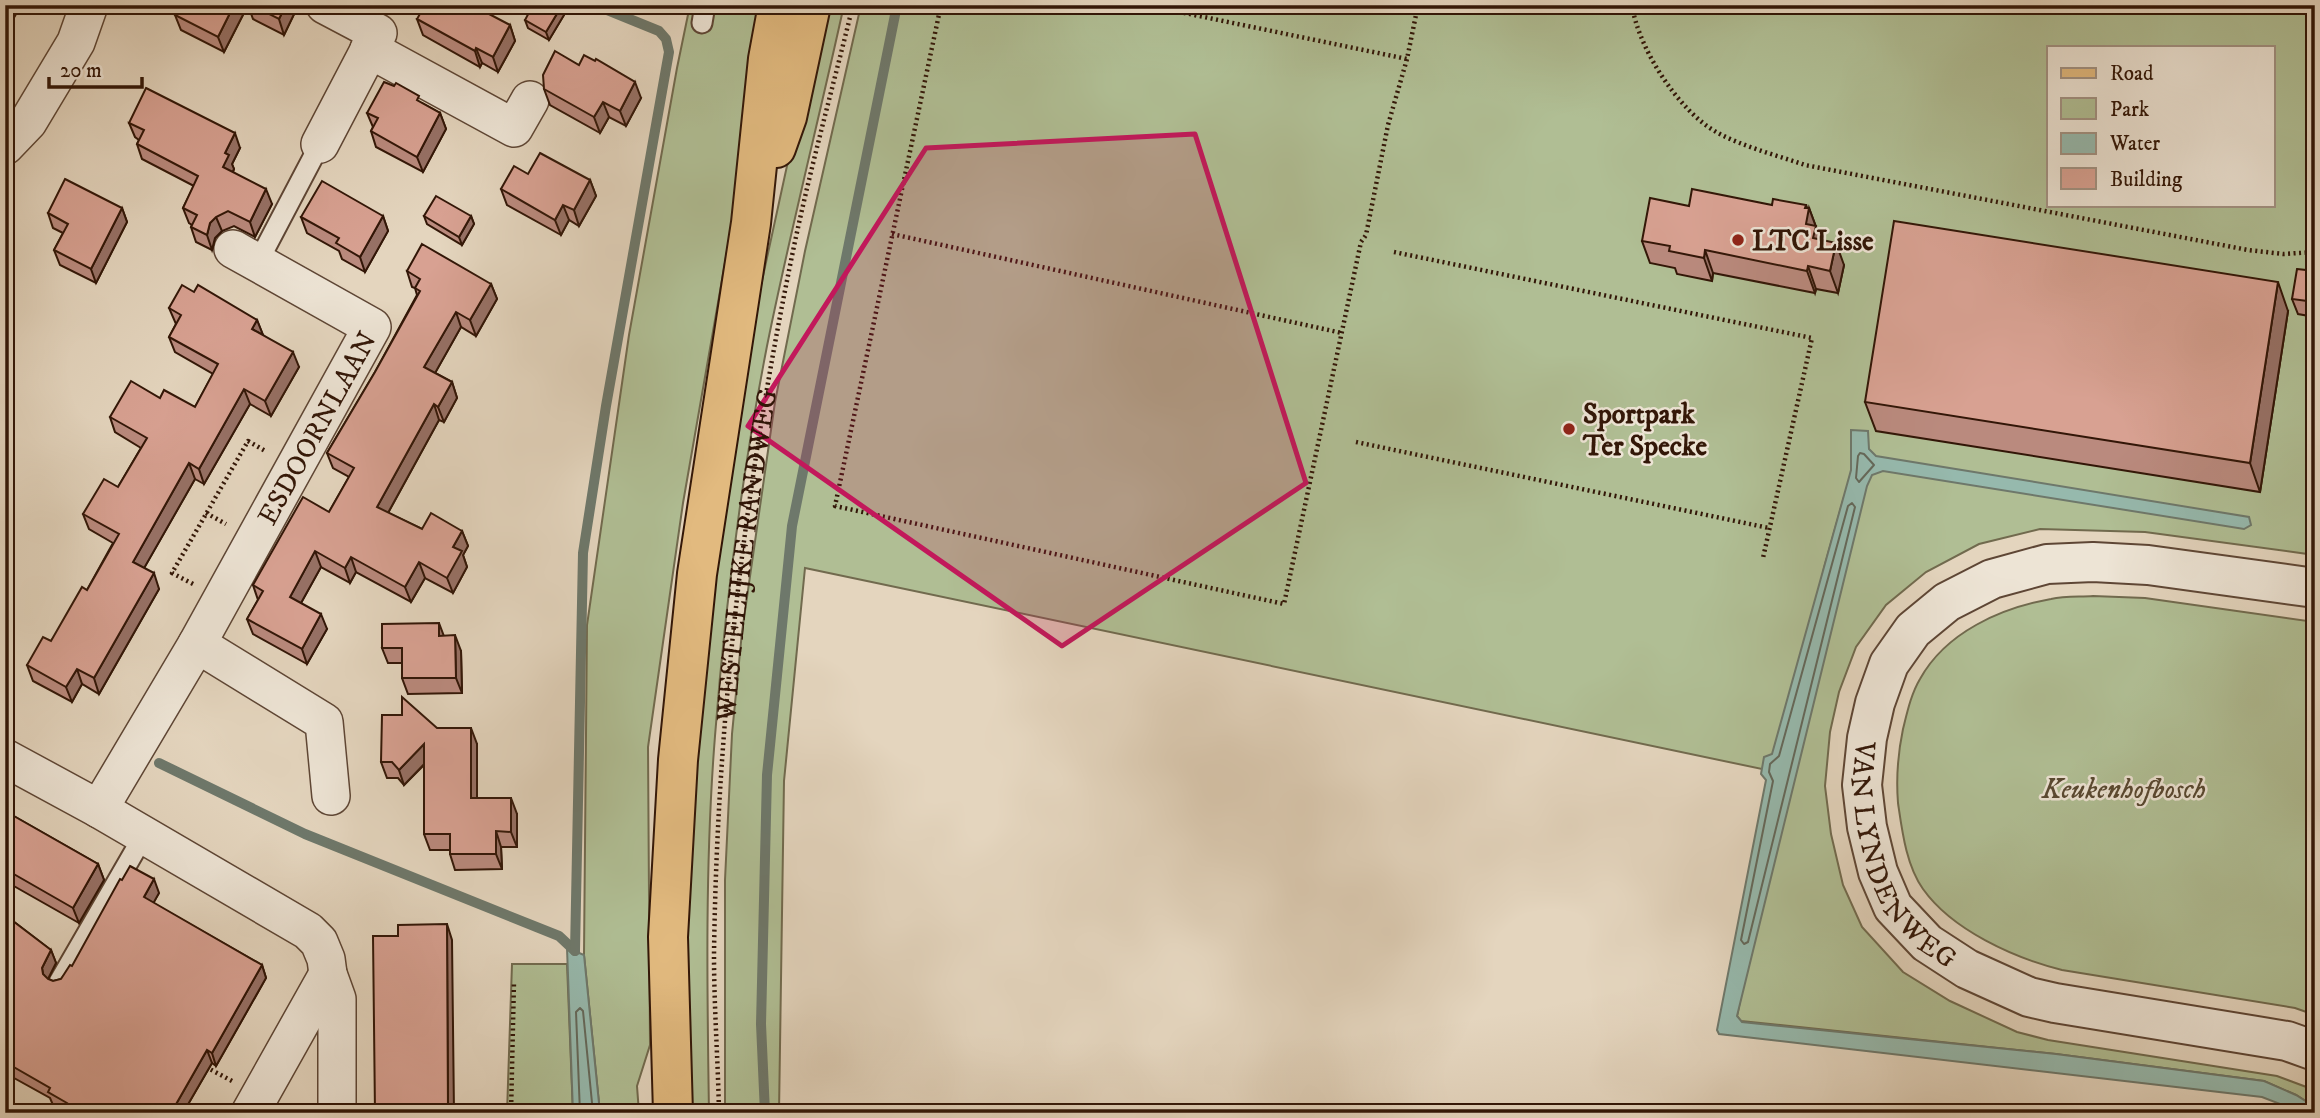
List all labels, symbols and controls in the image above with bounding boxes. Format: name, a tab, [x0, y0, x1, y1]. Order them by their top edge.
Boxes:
scale bar	[49, 46, 142, 90]
legend	[2047, 46, 2274, 206]
text: 20 m	[60, 58, 102, 84]
text: Road	[2110, 61, 2154, 87]
text: Park	[2110, 97, 2150, 123]
text: Water	[2109, 131, 2160, 157]
text: Building	[2110, 167, 2183, 193]
place label: LTC Lisse	[1752, 224, 1874, 259]
marker: LTC Lisse	[1730, 232, 1746, 248]
street label: ESDOORNLAAN	[250, 326, 385, 531]
street label: WESTELIJKE RANDWEG	[709, 386, 786, 723]
place label: Sportpark Ter Specke	[1582, 397, 1707, 464]
marker: Sportpark Ter Specke	[1561, 421, 1577, 437]
street label: VAN LYNDENWEG	[1842, 739, 1963, 977]
park label: Keukenhofbosch	[2041, 772, 2206, 807]

